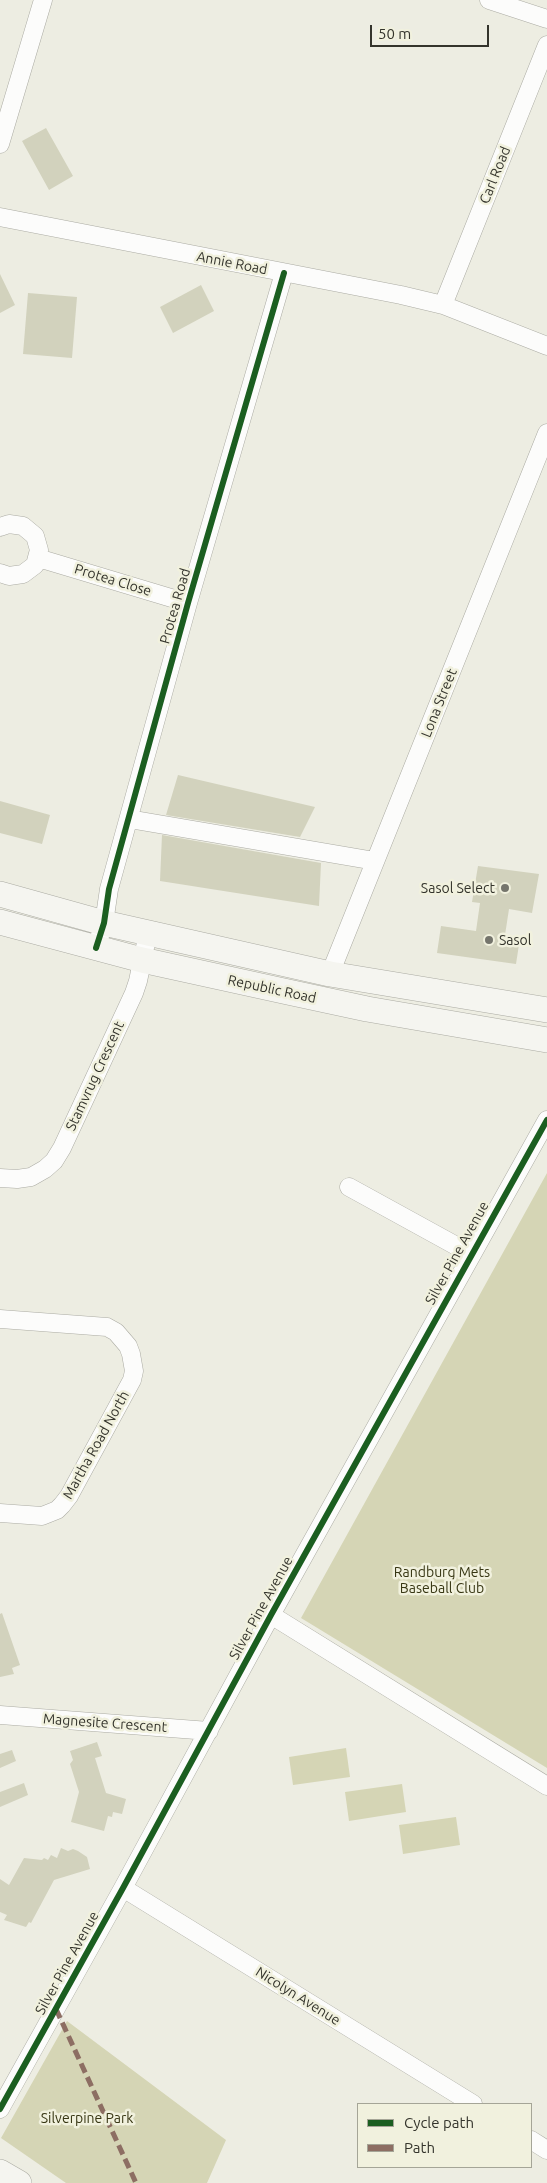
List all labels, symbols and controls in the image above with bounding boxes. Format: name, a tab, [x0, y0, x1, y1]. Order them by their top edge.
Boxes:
scale bar	[372, 15, 491, 47]
text: 50 m	[378, 25, 411, 42]
street label: Carl Road	[476, 144, 514, 206]
street label: Annie Road	[195, 248, 269, 278]
street label: Protea Close	[72, 560, 154, 600]
street label: Protea Road	[156, 566, 194, 646]
street label: Lona Street	[418, 666, 460, 740]
place label: Sasol Select	[421, 880, 495, 896]
marker: Sasol Select	[499, 882, 511, 894]
place label: Sasol	[499, 932, 531, 948]
marker: Sasol	[483, 934, 495, 946]
street label: Republic Road	[226, 971, 318, 1007]
street label: Stamvrug Crescent	[62, 1019, 128, 1133]
street label: Silver Pine Avenue	[422, 1199, 492, 1307]
street label: Martha Road North	[59, 1388, 133, 1502]
street label: Silver Pine Avenue	[226, 1554, 296, 1662]
park label: Randburg Mets Baseball Club	[394, 1564, 490, 1596]
street label: Magnesite Crescent	[42, 1710, 168, 1736]
street label: Silver Pine Avenue	[32, 1909, 102, 2017]
street label: Nicolyn Avenue	[252, 1963, 344, 2029]
legend	[357, 2103, 532, 2168]
park label: Silverpine Park	[41, 2110, 133, 2126]
text: Cycle path	[404, 2114, 474, 2131]
text: Path	[404, 2139, 435, 2156]

